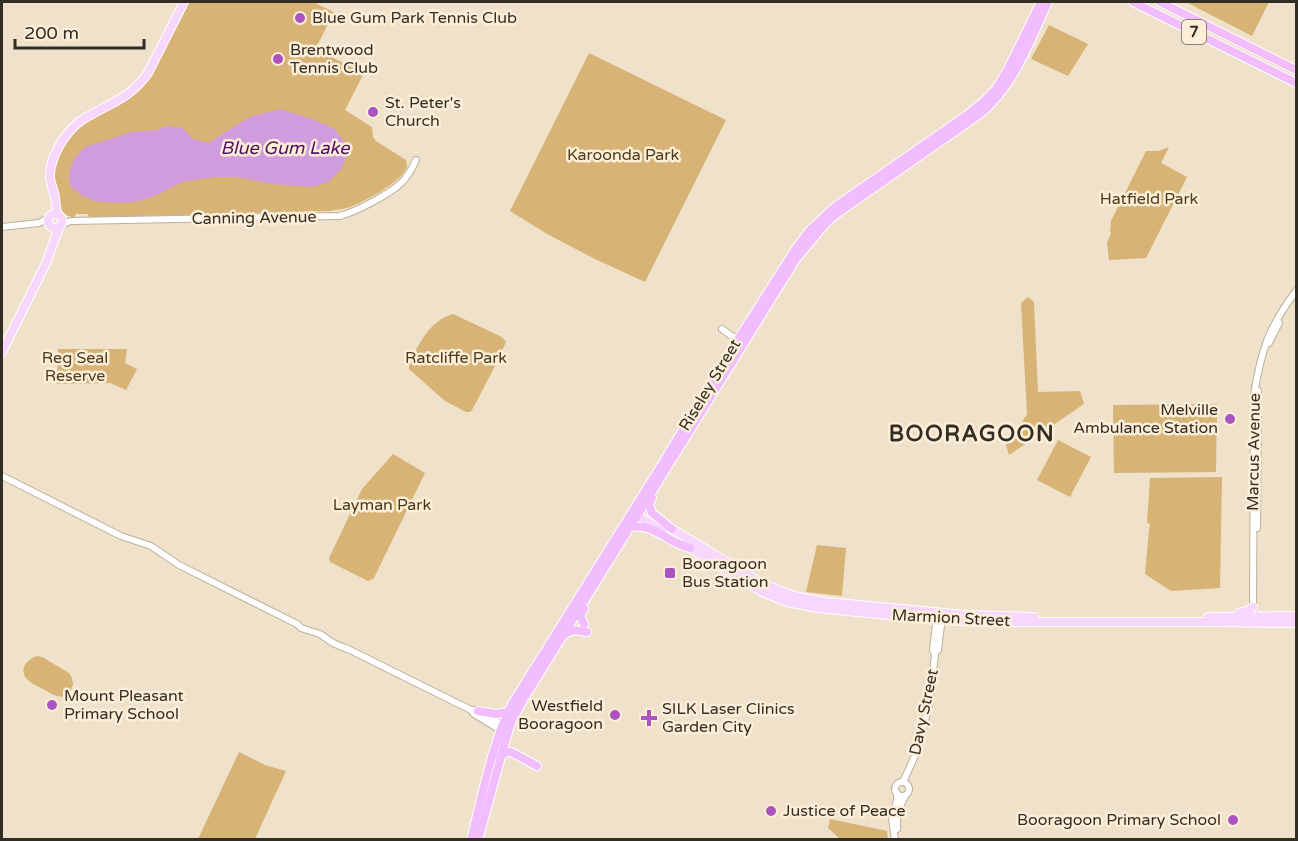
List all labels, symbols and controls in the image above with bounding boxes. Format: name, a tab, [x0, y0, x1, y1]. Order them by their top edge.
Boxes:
place label: Blue Gum Park Tennis Club	[312, 8, 517, 28]
marker: Blue Gum Park Tennis Club	[293, 11, 307, 25]
scale bar	[15, 12, 144, 50]
road number: 7	[1182, 20, 1206, 44]
text: 200 m	[24, 22, 79, 44]
place label: Brentwood Tennis Club	[290, 40, 378, 78]
marker: Brentwood Tennis Club	[271, 52, 285, 66]
place label: St. Peter's Church	[385, 93, 461, 131]
marker: St. Peter's Church	[366, 105, 380, 119]
water label: Blue Gum Lake	[221, 137, 350, 159]
park label: Karoonda Park	[567, 145, 679, 165]
park label: Hatfield Park	[1100, 189, 1199, 209]
street label: Canning Avenue	[191, 207, 317, 229]
street label: Riseley Street	[675, 335, 745, 435]
park label: Reg Seal Reserve	[42, 348, 108, 386]
park label: Ratcliffe Park	[405, 348, 507, 368]
street label: Marcus Avenue	[1243, 393, 1265, 511]
place label: Melville Ambulance Station	[1073, 400, 1218, 438]
marker: Melville Ambulance Station	[1223, 412, 1237, 426]
district label: BOORAGOON	[889, 421, 1055, 447]
park label: Layman Park	[333, 495, 431, 515]
place label: Booragoon Bus Station	[682, 554, 769, 592]
marker: Booragoon Bus Station	[663, 566, 677, 580]
street label: Marmion Street	[891, 605, 1011, 631]
street label: Davy Street	[905, 667, 943, 757]
place label: Mount Pleasant Primary School	[64, 686, 184, 724]
place label: Westfield Booragoon	[518, 696, 603, 734]
marker: Mount Pleasant Primary School	[45, 698, 59, 712]
place label: SILK Laser Clinics Garden City	[662, 699, 795, 737]
marker: Westfield Booragoon	[608, 708, 622, 722]
marker: SILK Laser Clinics Garden City	[640, 709, 658, 727]
place label: Justice of Peace	[783, 801, 906, 821]
marker: Justice of Peace	[764, 804, 778, 818]
place label: Booragoon Primary School	[1017, 810, 1221, 830]
marker: Booragoon Primary School	[1226, 813, 1240, 827]

